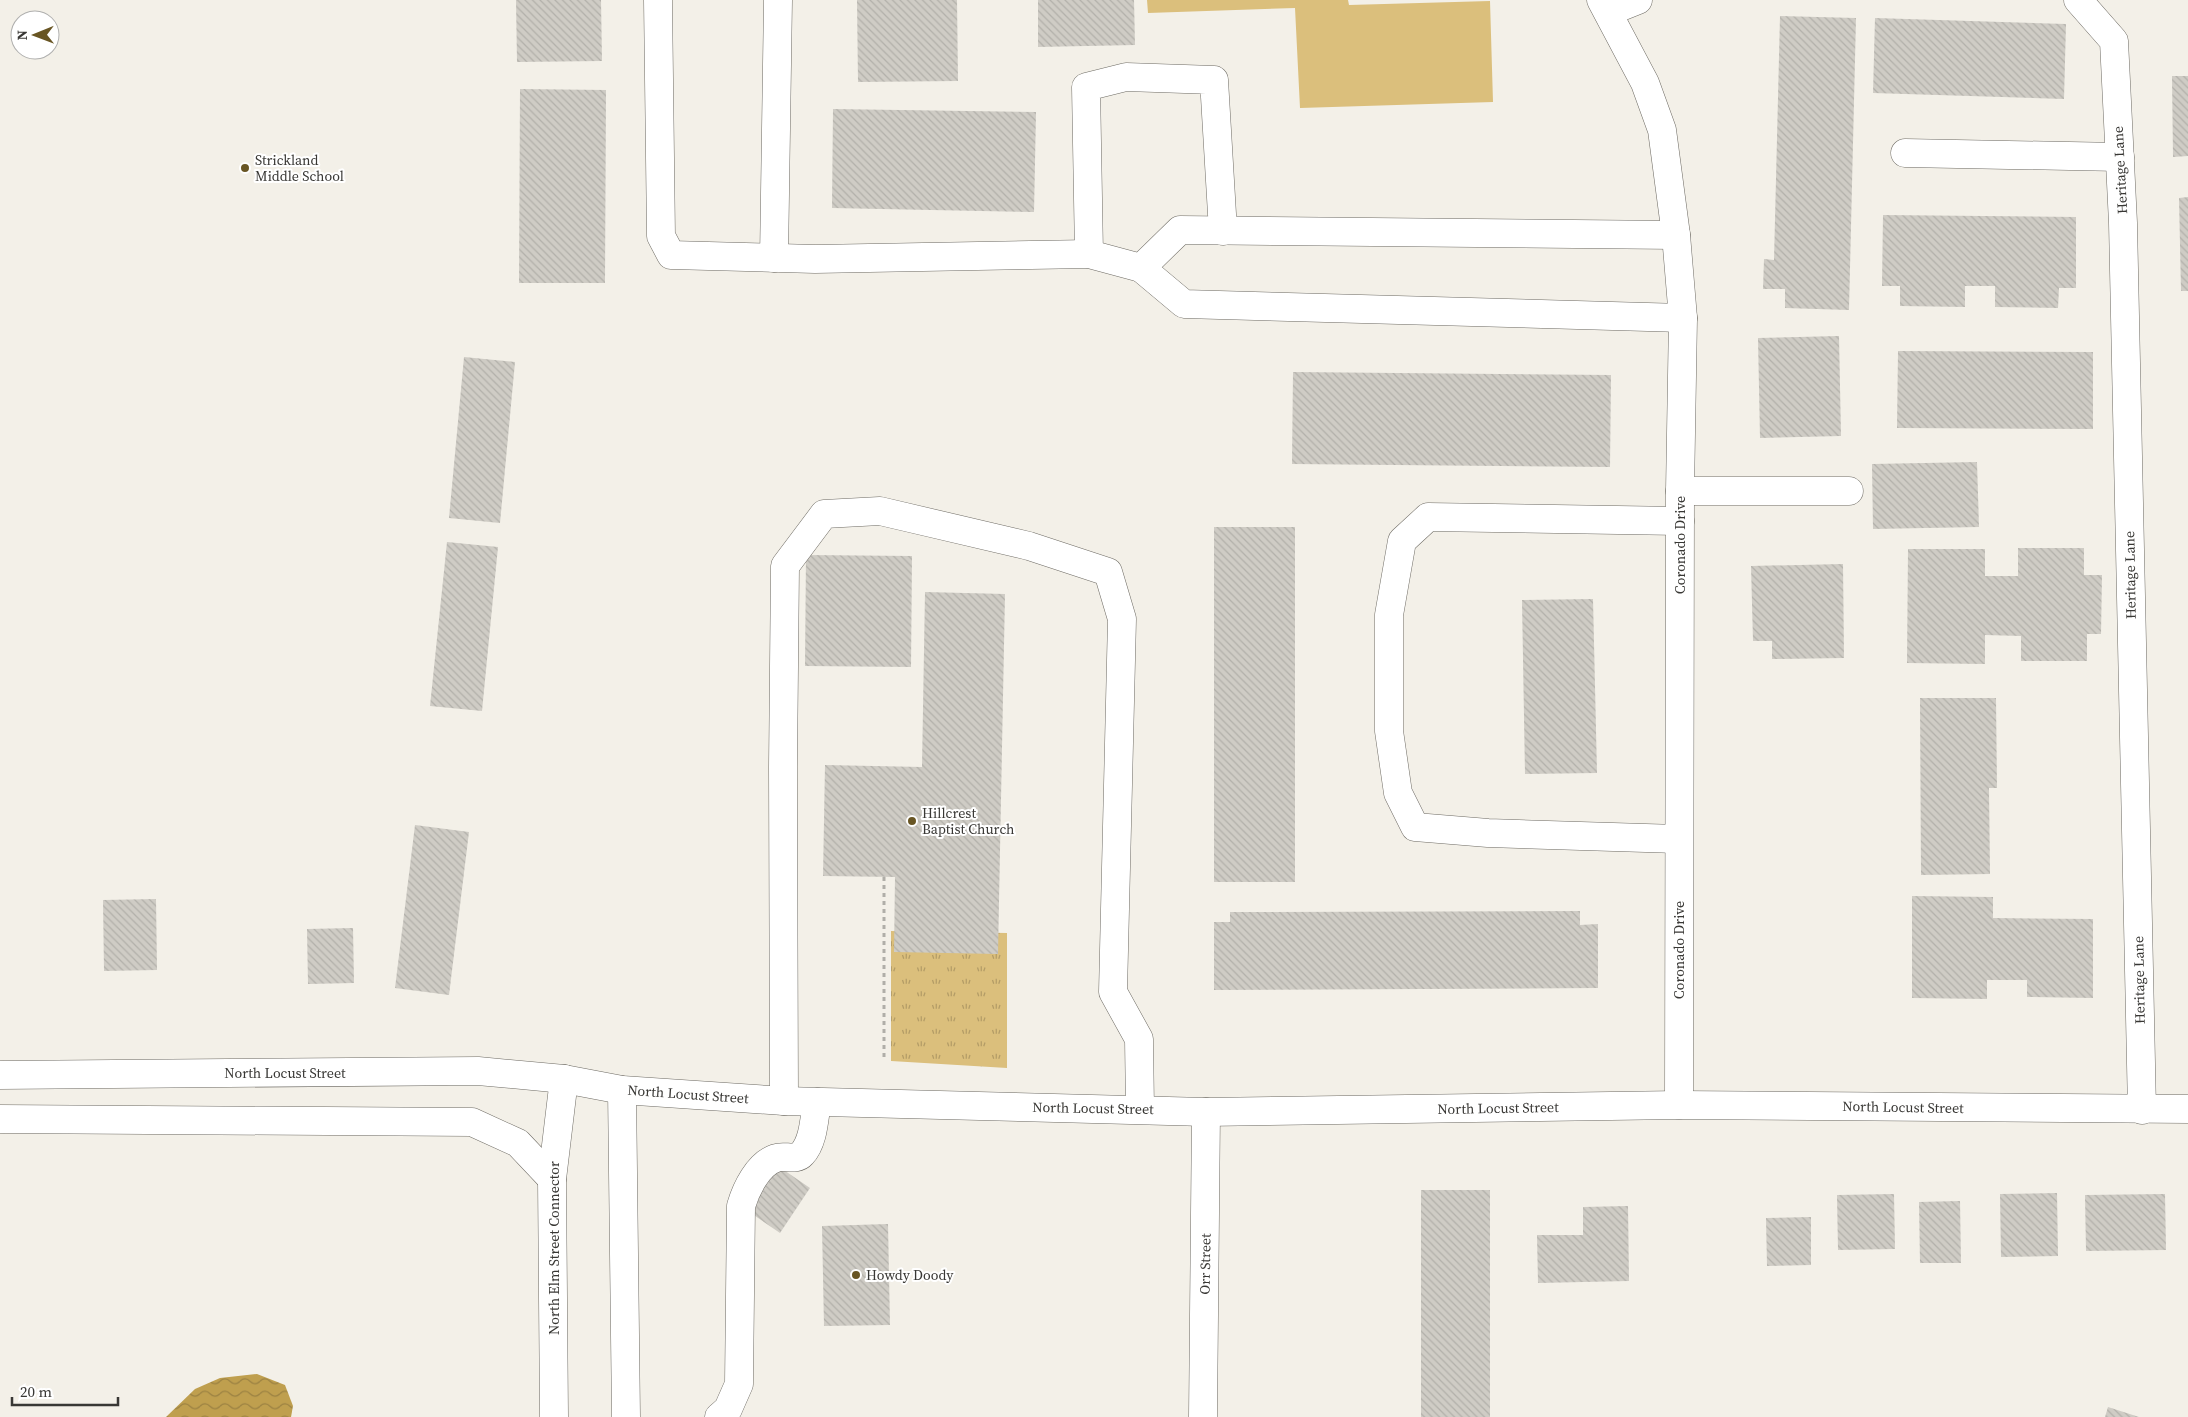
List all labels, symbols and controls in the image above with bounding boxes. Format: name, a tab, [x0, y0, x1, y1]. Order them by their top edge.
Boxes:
north arrow	[10, 10, 60, 60]
text: N	[12, 30, 32, 41]
street label: Heritage Lane	[2108, 126, 2132, 214]
place label: Strickland Middle School	[255, 150, 344, 186]
marker: Strickland Middle School	[239, 162, 251, 174]
street label: Coronado Drive	[1670, 496, 1690, 594]
street label: Heritage Lane	[2119, 531, 2141, 619]
place label: Hillcrest Baptist Church	[922, 803, 1015, 839]
marker: Hillcrest Baptist Church	[906, 815, 918, 827]
street label: Coronado Drive	[1669, 901, 1689, 999]
street label: Heritage Lane	[2128, 936, 2150, 1024]
street label: North Locust Street	[224, 1063, 346, 1083]
street label: North Locust Street	[627, 1080, 750, 1108]
street label: North Locust Street	[1842, 1096, 1964, 1118]
street label: North Locust Street	[1032, 1097, 1154, 1119]
street label: North Locust Street	[1437, 1097, 1559, 1119]
street label: North Elm Street Connector	[544, 1161, 564, 1335]
street label: Orr Street	[1194, 1233, 1216, 1295]
place label: Howdy Doody	[866, 1265, 954, 1285]
marker: Howdy Doody	[850, 1269, 862, 1281]
scale bar	[12, 1374, 119, 1406]
text: 20 m	[20, 1381, 52, 1402]

